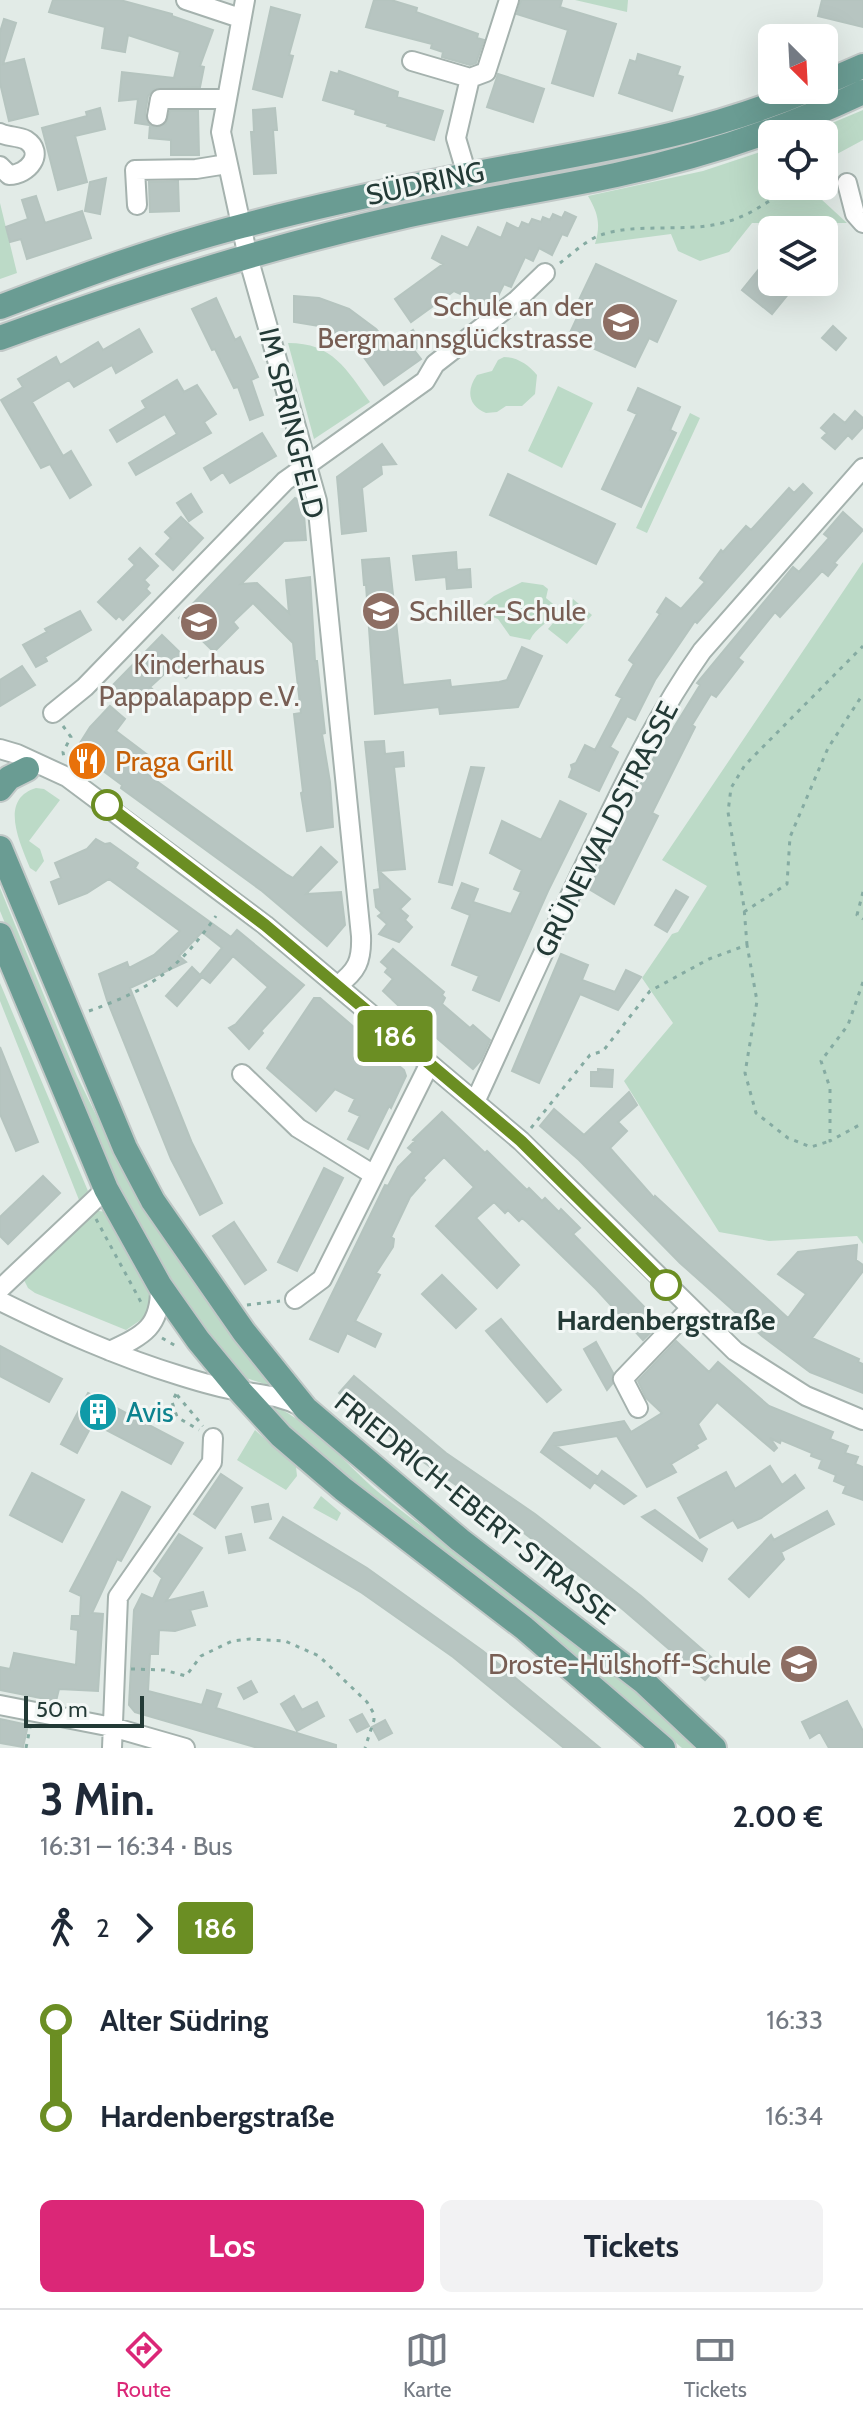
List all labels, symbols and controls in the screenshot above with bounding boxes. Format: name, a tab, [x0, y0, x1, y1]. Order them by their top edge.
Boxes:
north arrow	[758, 24, 838, 104]
map controls	[758, 24, 838, 296]
button: locate	[758, 120, 838, 200]
street label: SÜDRING	[363, 154, 487, 212]
button: layers	[758, 216, 838, 296]
place label: Schule an der Bergmannsglückstrasse	[317, 289, 593, 355]
school or university icon: Schule an der Bergmannsglückstrasse	[600, 301, 642, 343]
street label: IM SPRINGFELD	[252, 324, 332, 522]
school or university icon: Schiller-Schule	[360, 590, 402, 632]
place label: Schiller-Schule	[409, 594, 586, 628]
school or university icon: Kinderhaus Pappalapapp e.V.	[178, 601, 220, 643]
place label: Kinderhaus Pappalapapp e.V.	[99, 647, 299, 713]
street label: GRÜNEWALDSTRASSE	[527, 696, 685, 962]
restaurant icon: Praga Grill	[66, 740, 108, 782]
place label: Praga Grill	[115, 744, 234, 778]
unlabelled marker	[92, 790, 122, 820]
line badge: 186	[349, 1010, 441, 1062]
text: 186	[374, 1019, 416, 1053]
marker: Hardenbergstraße	[651, 1270, 681, 1300]
place label: Hardenbergstraße	[557, 1303, 775, 1337]
street label: FRIEDRICH-EBERT-STRASSE	[328, 1384, 622, 1632]
building icon: Avis	[77, 1391, 119, 1433]
place label: Avis	[126, 1395, 174, 1429]
school or university icon: Droste-Hülshoff-Schule	[778, 1643, 820, 1685]
place label: Droste-Hülshoff-Schule	[488, 1647, 771, 1681]
scale bar	[24, 1692, 144, 1728]
text: 50 m	[36, 1696, 88, 1723]
text: 3 Min.	[40, 1773, 154, 1826]
text: 2.00 €	[732, 1798, 823, 1835]
text: 16:31 – 16:34 · Bus	[40, 1830, 232, 1862]
icon: walk	[40, 1906, 84, 1950]
icon: forward	[122, 1906, 166, 1950]
text: 186	[194, 1911, 237, 1945]
text: 2	[96, 1912, 110, 1944]
text: Alter Südring	[100, 2002, 268, 2039]
text: 16:33	[766, 2004, 823, 2036]
text: Hardenbergstraße	[100, 2098, 335, 2135]
text: 16:34	[765, 2100, 823, 2132]
button: Los	[40, 2200, 424, 2292]
button: Tickets	[440, 2200, 823, 2292]
tab: Route	[116, 2328, 171, 2403]
tab: Karte	[403, 2328, 452, 2403]
tab: Tickets	[684, 2328, 747, 2403]

